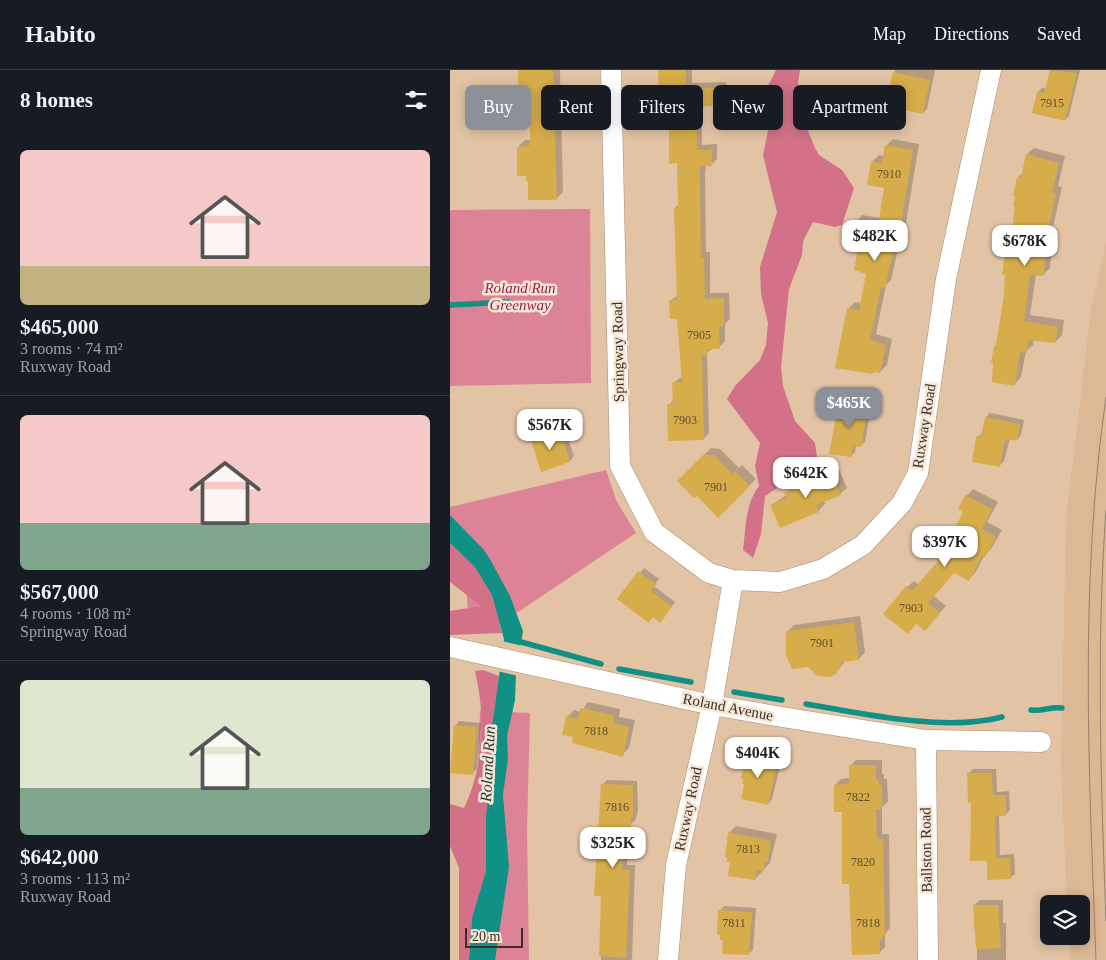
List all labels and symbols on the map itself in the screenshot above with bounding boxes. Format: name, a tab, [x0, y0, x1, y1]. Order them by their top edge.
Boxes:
house number: 7915	[1040, 96, 1064, 110]
house number: 7910	[877, 167, 901, 181]
pin: $482K	[840, 220, 910, 262]
pin: $678K	[990, 224, 1060, 267]
park label: Roland Run Greenway	[483, 280, 556, 313]
street label: Springway Road	[609, 301, 627, 402]
house number: 7905	[687, 328, 711, 342]
street label: Ruxway Road	[909, 382, 939, 469]
pin: $465K	[814, 386, 884, 429]
pin: $567K	[515, 408, 585, 451]
house number: 7903	[673, 413, 697, 427]
pin: $642K	[771, 456, 841, 499]
house number: 7901	[704, 480, 728, 494]
pin: $397K	[910, 526, 980, 568]
house number: 7903	[899, 601, 923, 615]
house number: 7901	[810, 636, 834, 650]
street label: Roland Avenue	[681, 690, 775, 724]
house number: 7818	[584, 724, 608, 738]
water label: Roland Run	[477, 726, 498, 803]
pin: $404K	[723, 736, 793, 779]
street label: Ruxway Road	[671, 765, 705, 852]
house number: 7822	[846, 790, 870, 804]
house number: 7816	[605, 800, 629, 814]
street label: Ballston Road	[917, 807, 935, 893]
pin: $325K	[578, 826, 648, 869]
house number: 7813	[736, 842, 760, 856]
house number: 7820	[851, 855, 875, 869]
house number: 7811	[722, 916, 746, 930]
house number: 7818	[856, 916, 880, 930]
scale bar	[465, 925, 522, 948]

